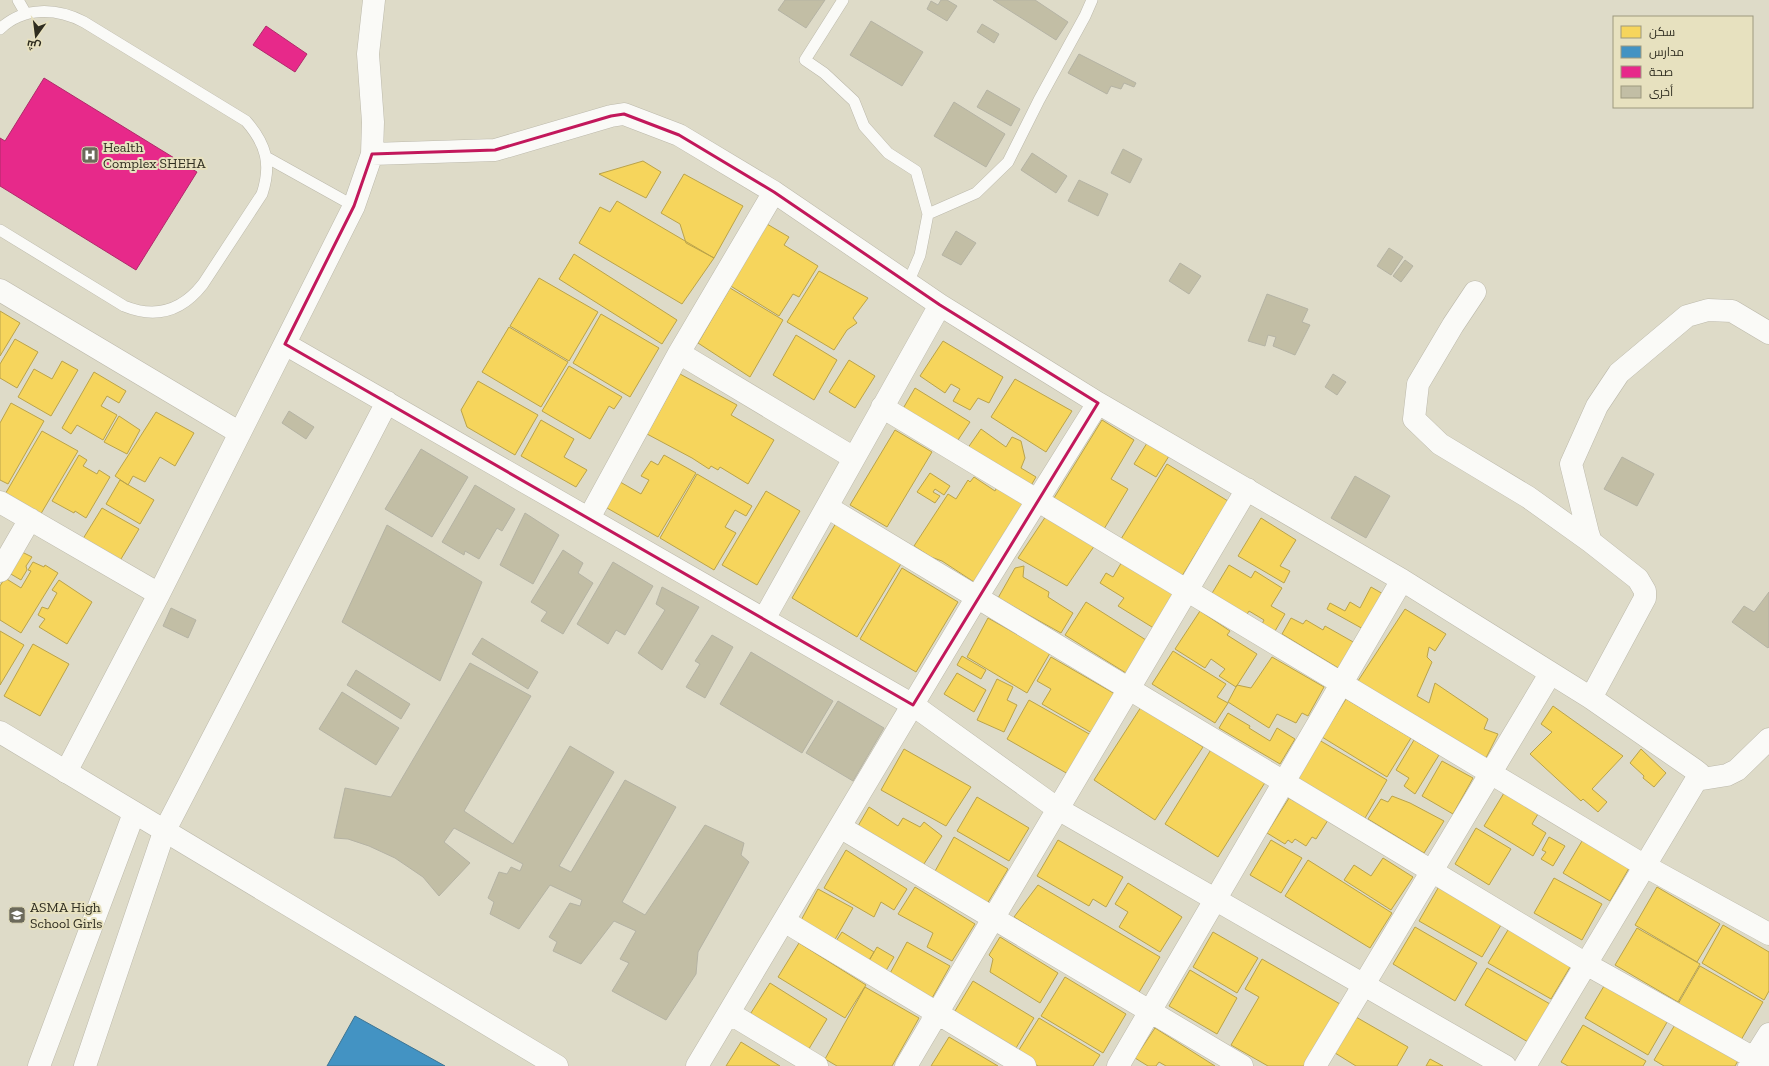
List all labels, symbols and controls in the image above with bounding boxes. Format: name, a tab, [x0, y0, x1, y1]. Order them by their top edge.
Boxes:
north arrow	[16, 16, 56, 56]
legend	[1613, 16, 1753, 108]
text: سكن	[1649, 25, 1675, 39]
text: ش	[25, 37, 42, 53]
text: مدارس	[1649, 45, 1684, 59]
text: صحة	[1649, 65, 1673, 79]
text: أخرى	[1649, 84, 1673, 99]
place label: Health Complex SHEHA	[103, 139, 206, 172]
hospital icon: Health Complex SHEHA	[80, 145, 100, 165]
place label: ASMA High School Girls	[30, 899, 102, 932]
school or university icon: ASMA High School Girls	[7, 905, 27, 925]

